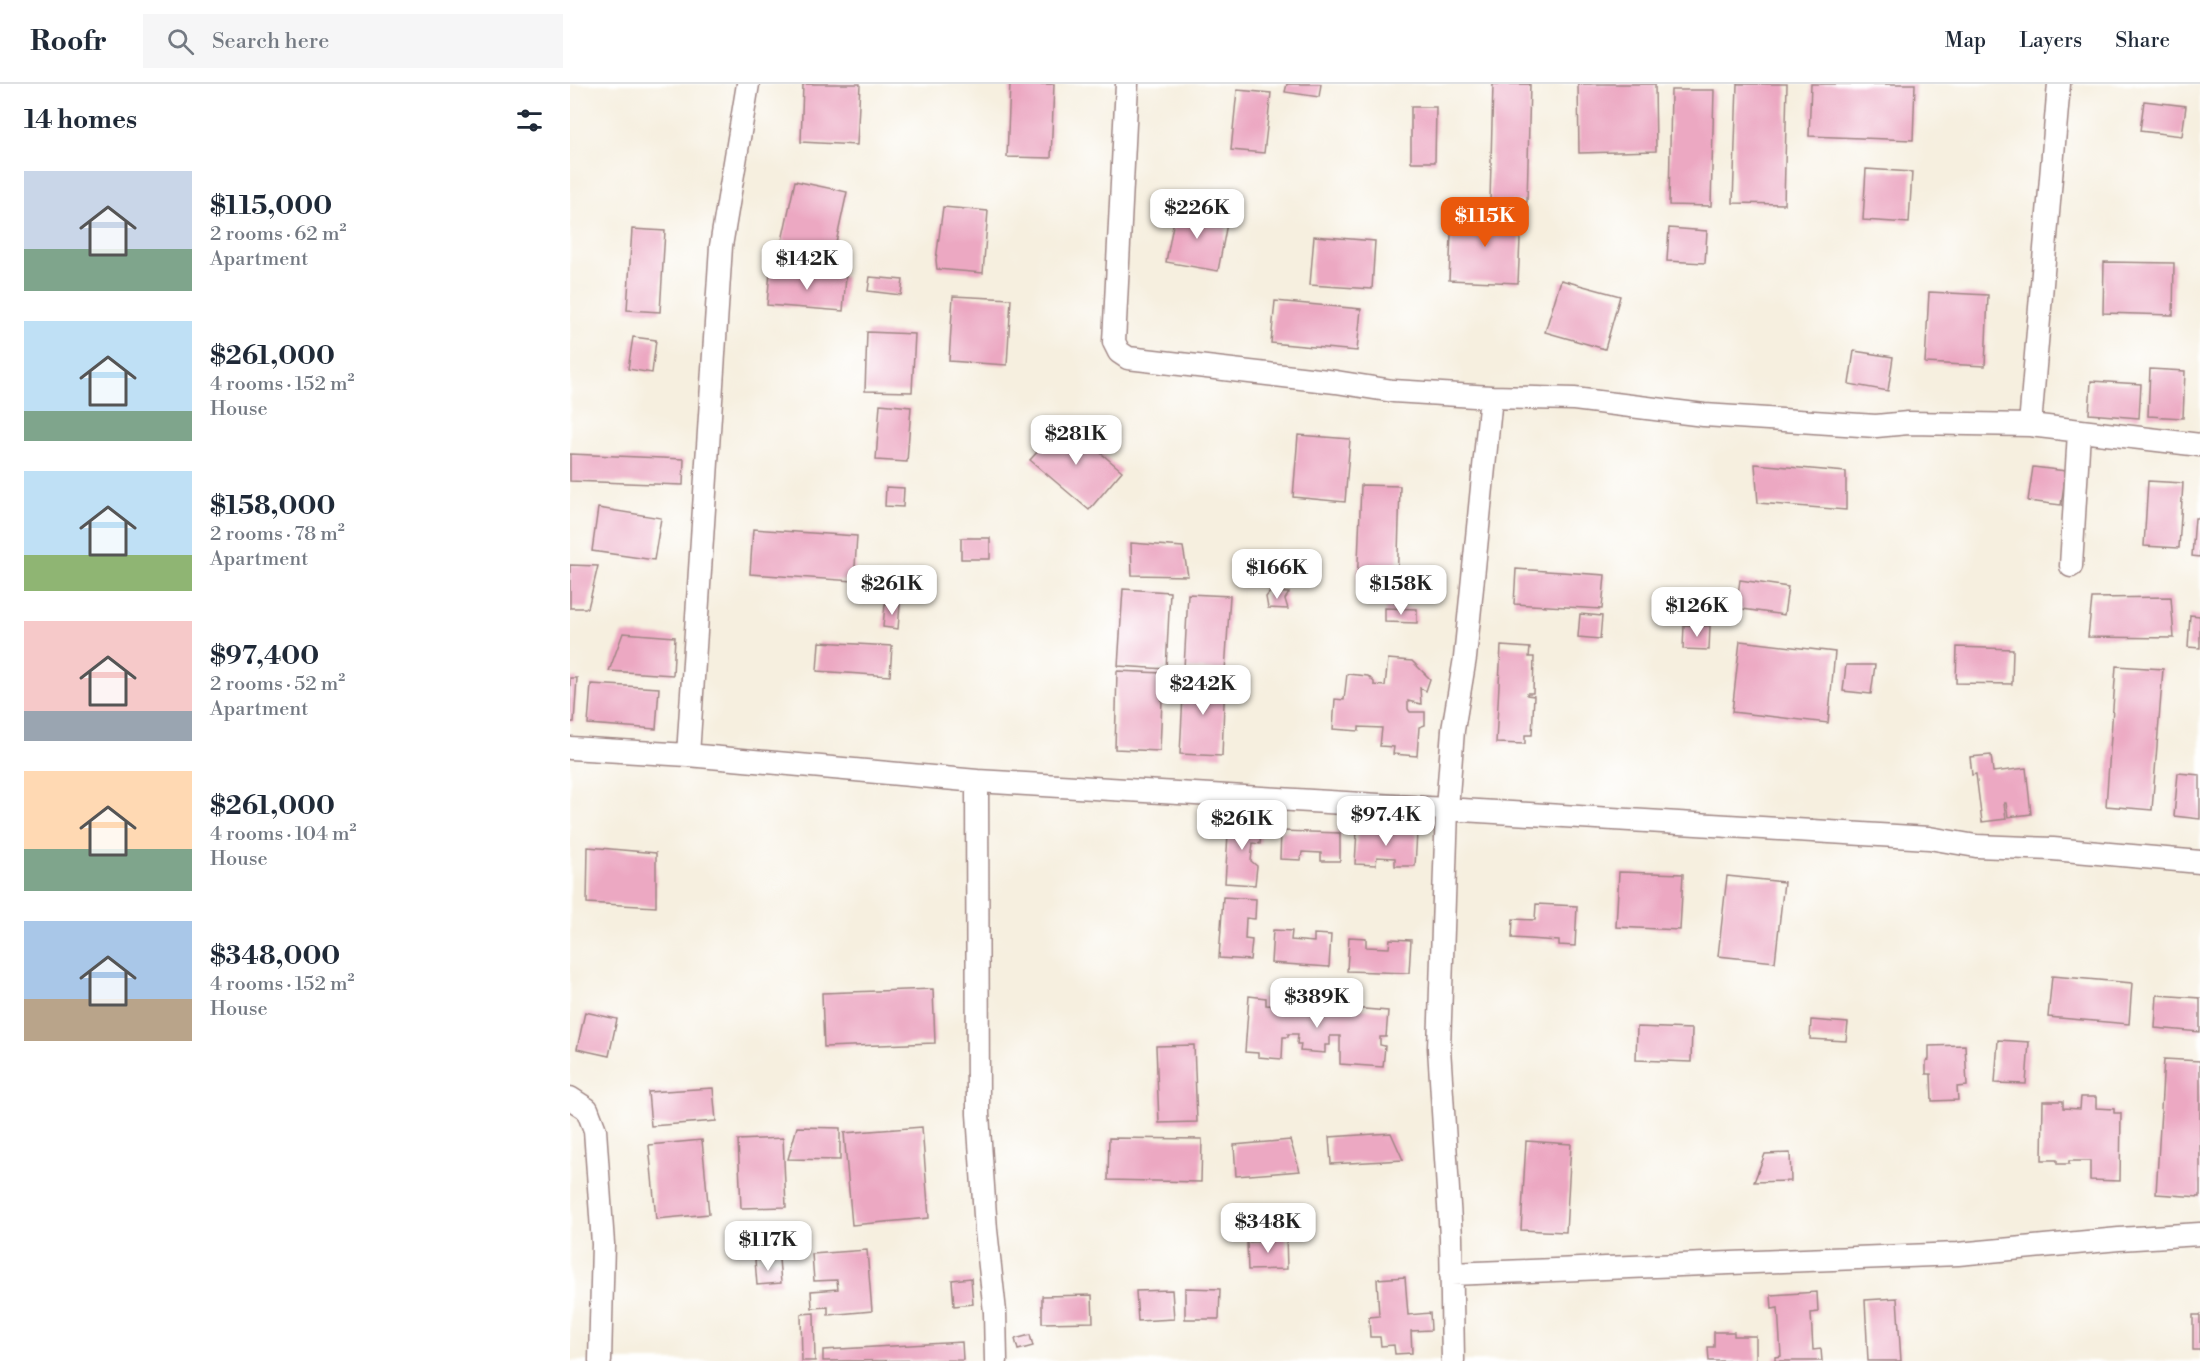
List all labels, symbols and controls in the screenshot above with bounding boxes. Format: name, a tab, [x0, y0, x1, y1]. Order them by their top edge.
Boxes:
search box	[143, 14, 563, 68]
text: Roofr	[30, 24, 107, 59]
icon: search	[164, 25, 197, 58]
text: Search here	[212, 28, 329, 55]
text: Map	[1945, 28, 1986, 54]
text: Layers	[2019, 28, 2082, 54]
text: Share	[2115, 28, 2170, 54]
text: 14 homes	[24, 104, 137, 136]
icon: filters	[513, 104, 546, 137]
pin: $226K	[1155, 189, 1239, 240]
text: $115,000	[210, 190, 332, 222]
icon: home	[72, 195, 144, 267]
text: $226K	[1164, 196, 1230, 221]
pin: $115K	[1443, 197, 1527, 248]
text: $115K	[1455, 204, 1515, 229]
text: 2 rooms · 62 m²	[210, 222, 346, 247]
pin: $142K	[765, 240, 849, 291]
text: Apartment	[210, 247, 308, 272]
text: $142K	[776, 247, 838, 272]
text: $261,000	[210, 340, 335, 372]
icon: home	[72, 345, 144, 417]
text: 4 rooms · 152 m²	[210, 372, 354, 397]
text: House	[210, 397, 268, 422]
pin: $281K	[1034, 415, 1118, 466]
text: $281K	[1045, 422, 1107, 447]
text: $158,000	[210, 490, 335, 522]
icon: home	[72, 495, 144, 567]
text: 2 rooms · 78 m²	[210, 522, 345, 547]
text: Apartment	[210, 547, 308, 572]
pin: $166K	[1235, 549, 1319, 600]
text: $166K	[1246, 556, 1308, 581]
pin: $261K	[850, 565, 934, 616]
pin: $158K	[1359, 565, 1443, 616]
text: $261K	[861, 572, 923, 597]
text: $158K	[1370, 572, 1432, 597]
pin: $126K	[1655, 587, 1739, 638]
text: $126K	[1665, 594, 1729, 619]
text: $97,400	[210, 640, 319, 672]
icon: home	[72, 645, 144, 717]
pin: $242K	[1161, 665, 1245, 716]
text: 2 rooms · 52 m²	[210, 672, 345, 697]
text: $242K	[1170, 672, 1236, 697]
text: Apartment	[210, 697, 308, 722]
text: $261,000	[210, 790, 335, 822]
icon: home	[72, 795, 144, 867]
pin: $97.4K	[1337, 796, 1435, 847]
pin: $261K	[1200, 800, 1284, 851]
text: $97.4K	[1351, 803, 1421, 828]
text: $261K	[1211, 807, 1273, 832]
text: 4 rooms · 104 m²	[210, 822, 357, 847]
text: House	[210, 847, 268, 872]
text: $348,000	[210, 940, 340, 972]
icon: home	[72, 945, 144, 1017]
text: 4 rooms · 152 m²	[210, 972, 354, 997]
pin: $389K	[1275, 978, 1359, 1029]
text: $389K	[1284, 985, 1350, 1010]
text: House	[210, 997, 268, 1022]
pin: $348K	[1226, 1203, 1310, 1254]
text: $348K	[1235, 1210, 1301, 1235]
pin: $117K	[726, 1221, 810, 1272]
text: $117K	[739, 1228, 797, 1253]

